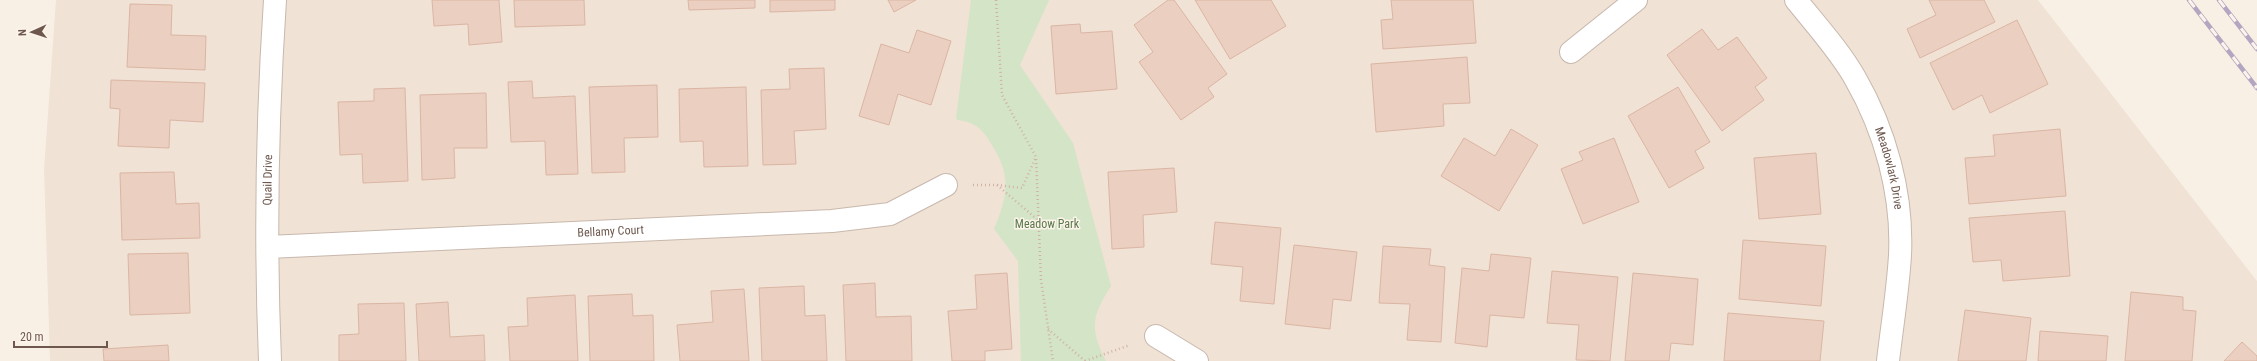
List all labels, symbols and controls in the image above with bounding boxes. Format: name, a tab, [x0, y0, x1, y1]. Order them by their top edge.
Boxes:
north arrow	[12, 12, 52, 52]
text: N	[16, 29, 29, 36]
street label: Meadowlark Drive	[1872, 125, 1906, 211]
street label: Quail Drive	[260, 154, 275, 206]
park label: Meadow Park	[1015, 217, 1080, 231]
street label: Bellamy Court	[577, 223, 645, 240]
scale bar	[14, 323, 107, 349]
text: 20 m	[20, 330, 44, 344]

